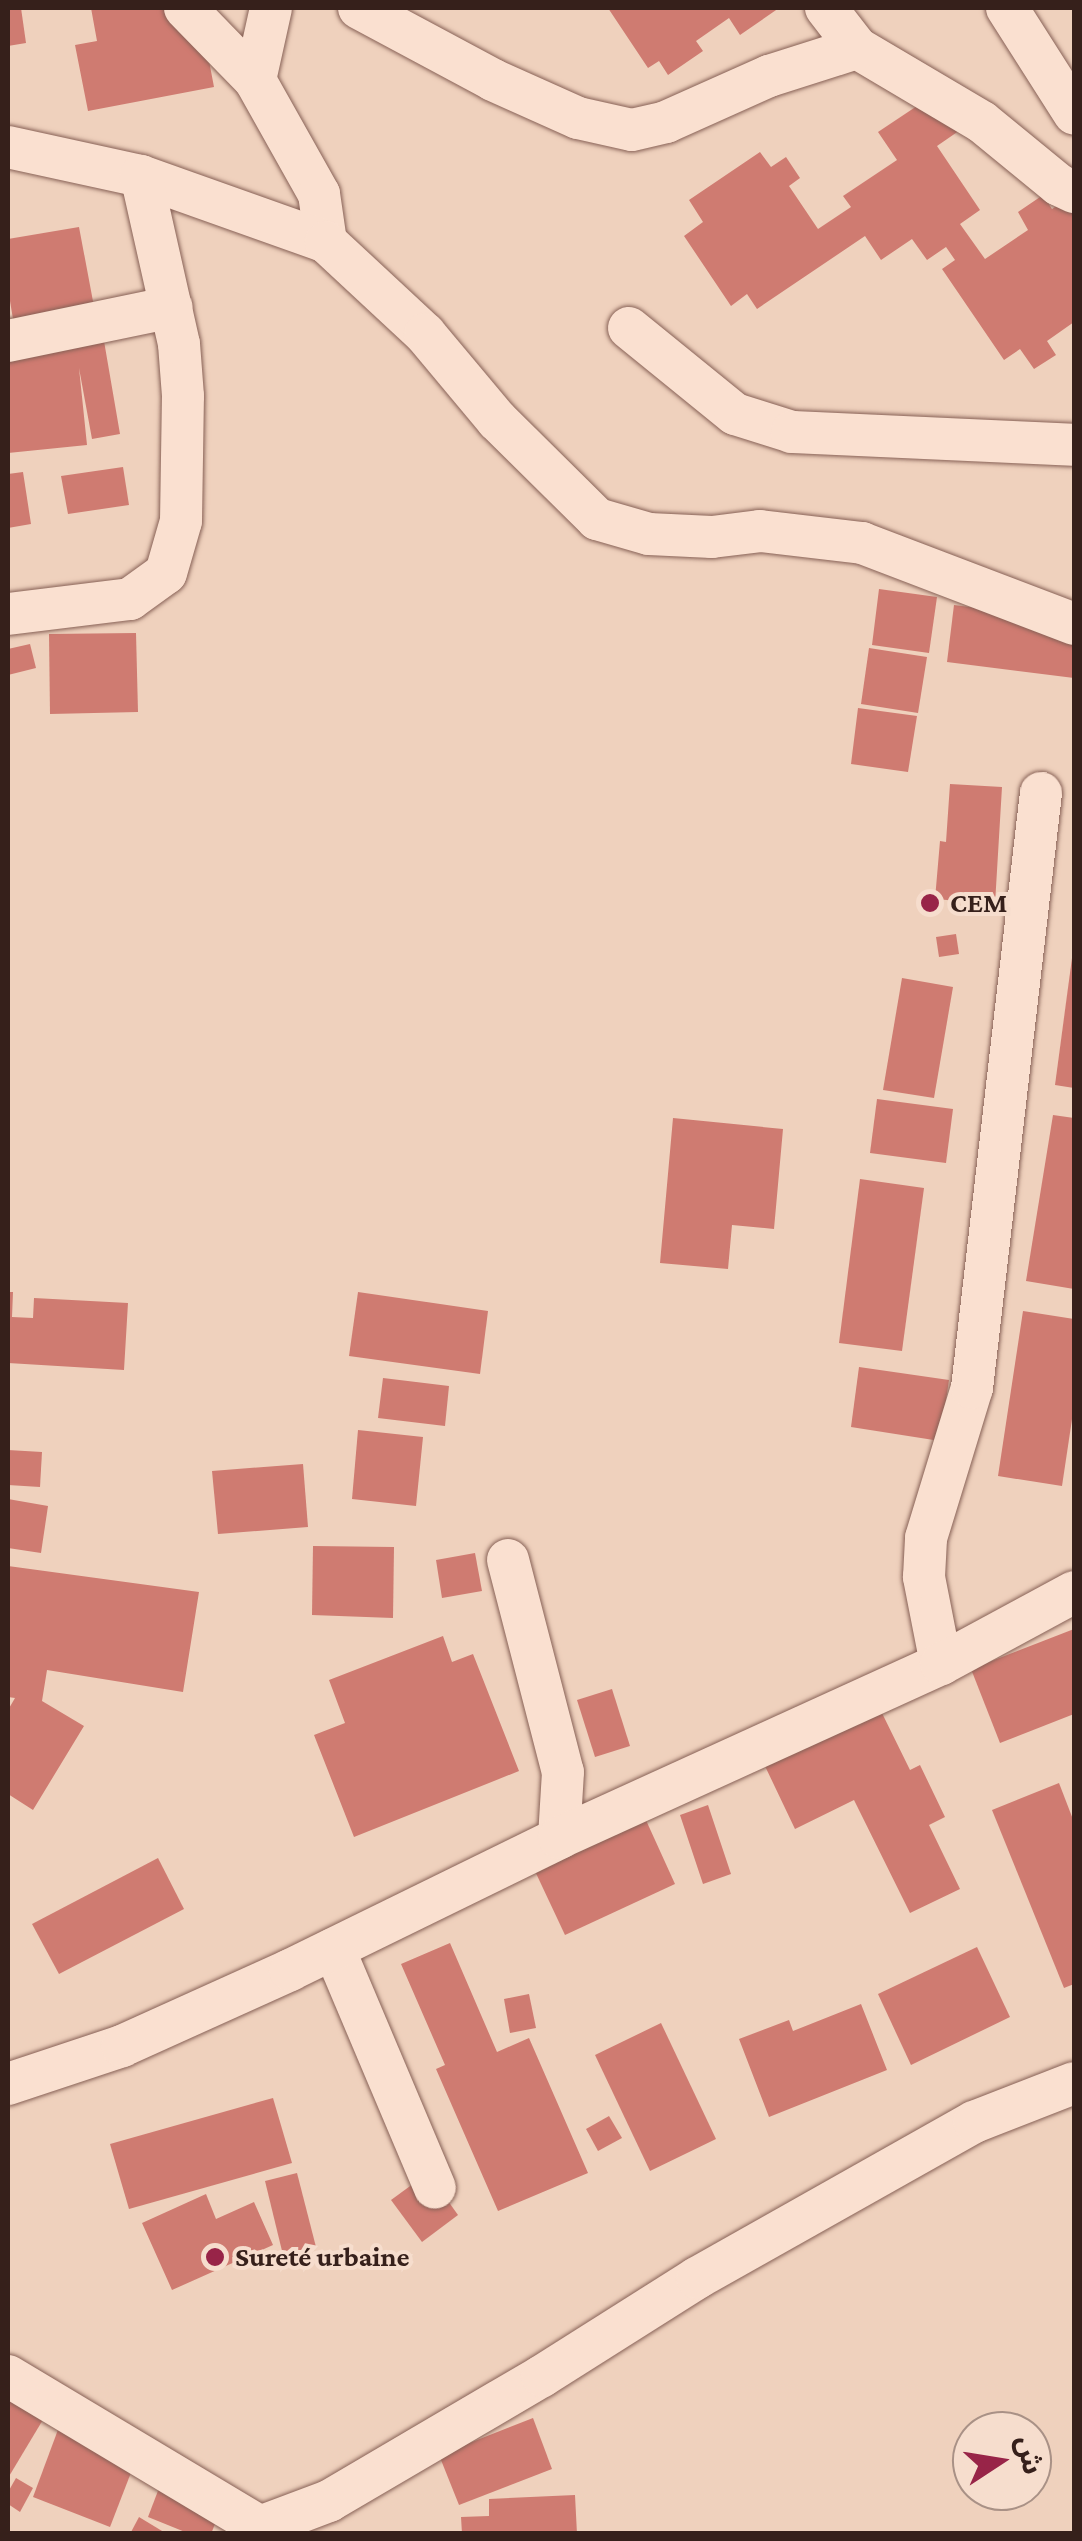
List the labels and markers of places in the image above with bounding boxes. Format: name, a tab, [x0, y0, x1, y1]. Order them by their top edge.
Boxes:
place label: CEM	[950, 886, 1007, 920]
marker: CEM	[919, 892, 941, 914]
place label: Sureté urbaine	[235, 2240, 410, 2274]
marker: Sureté urbaine	[204, 2246, 226, 2268]

